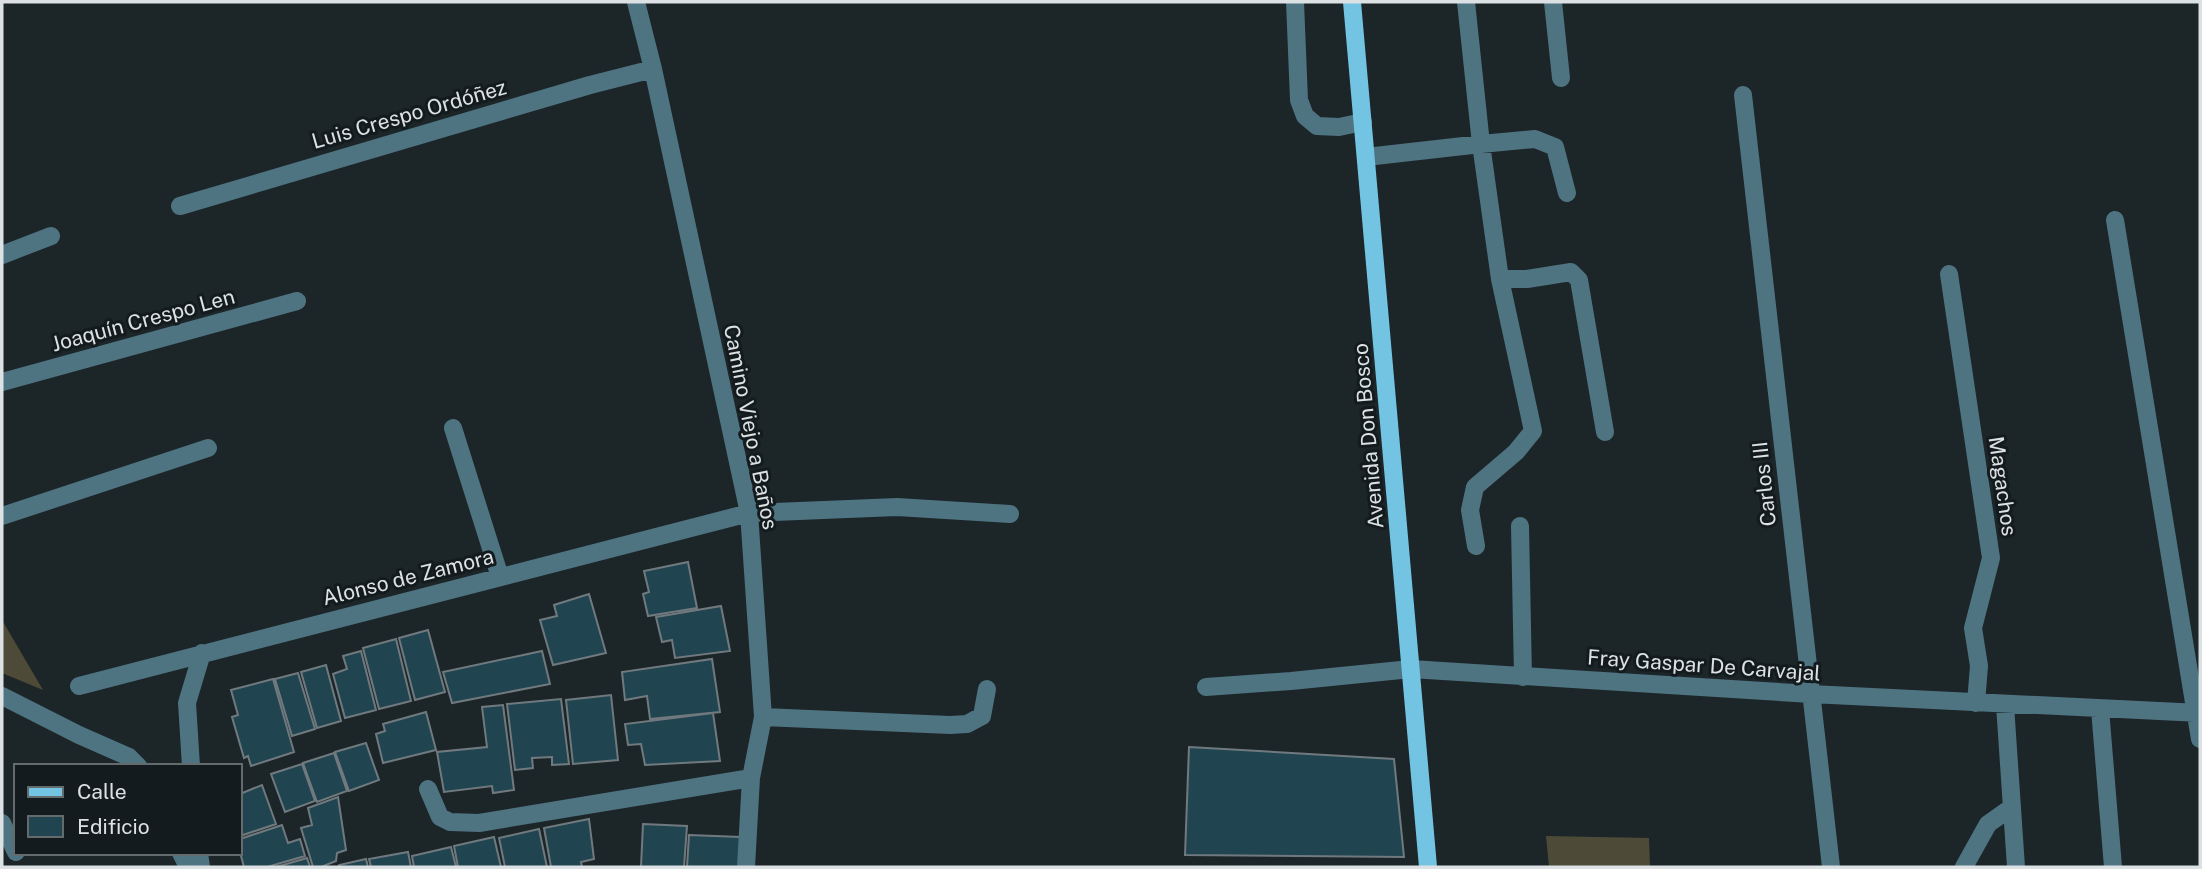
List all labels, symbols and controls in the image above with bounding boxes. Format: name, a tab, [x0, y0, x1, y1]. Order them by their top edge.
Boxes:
street label: Luis Crespo Ordóñez	[309, 74, 509, 154]
street label: Joaquín Crespo Len	[49, 283, 237, 357]
street label: Camino Viejo a Baños	[719, 322, 783, 532]
street label: Avenida Don Bosco	[1347, 342, 1389, 530]
street label: Magachos	[1984, 435, 2022, 537]
street label: Carlos III	[1747, 440, 1781, 528]
street label: Alonso de Zamora	[320, 544, 496, 610]
street label: Fray Gaspar De Carvajal	[1586, 644, 1822, 686]
legend	[14, 764, 242, 855]
text: Calle	[77, 779, 127, 804]
text: Edificio	[77, 814, 150, 839]

